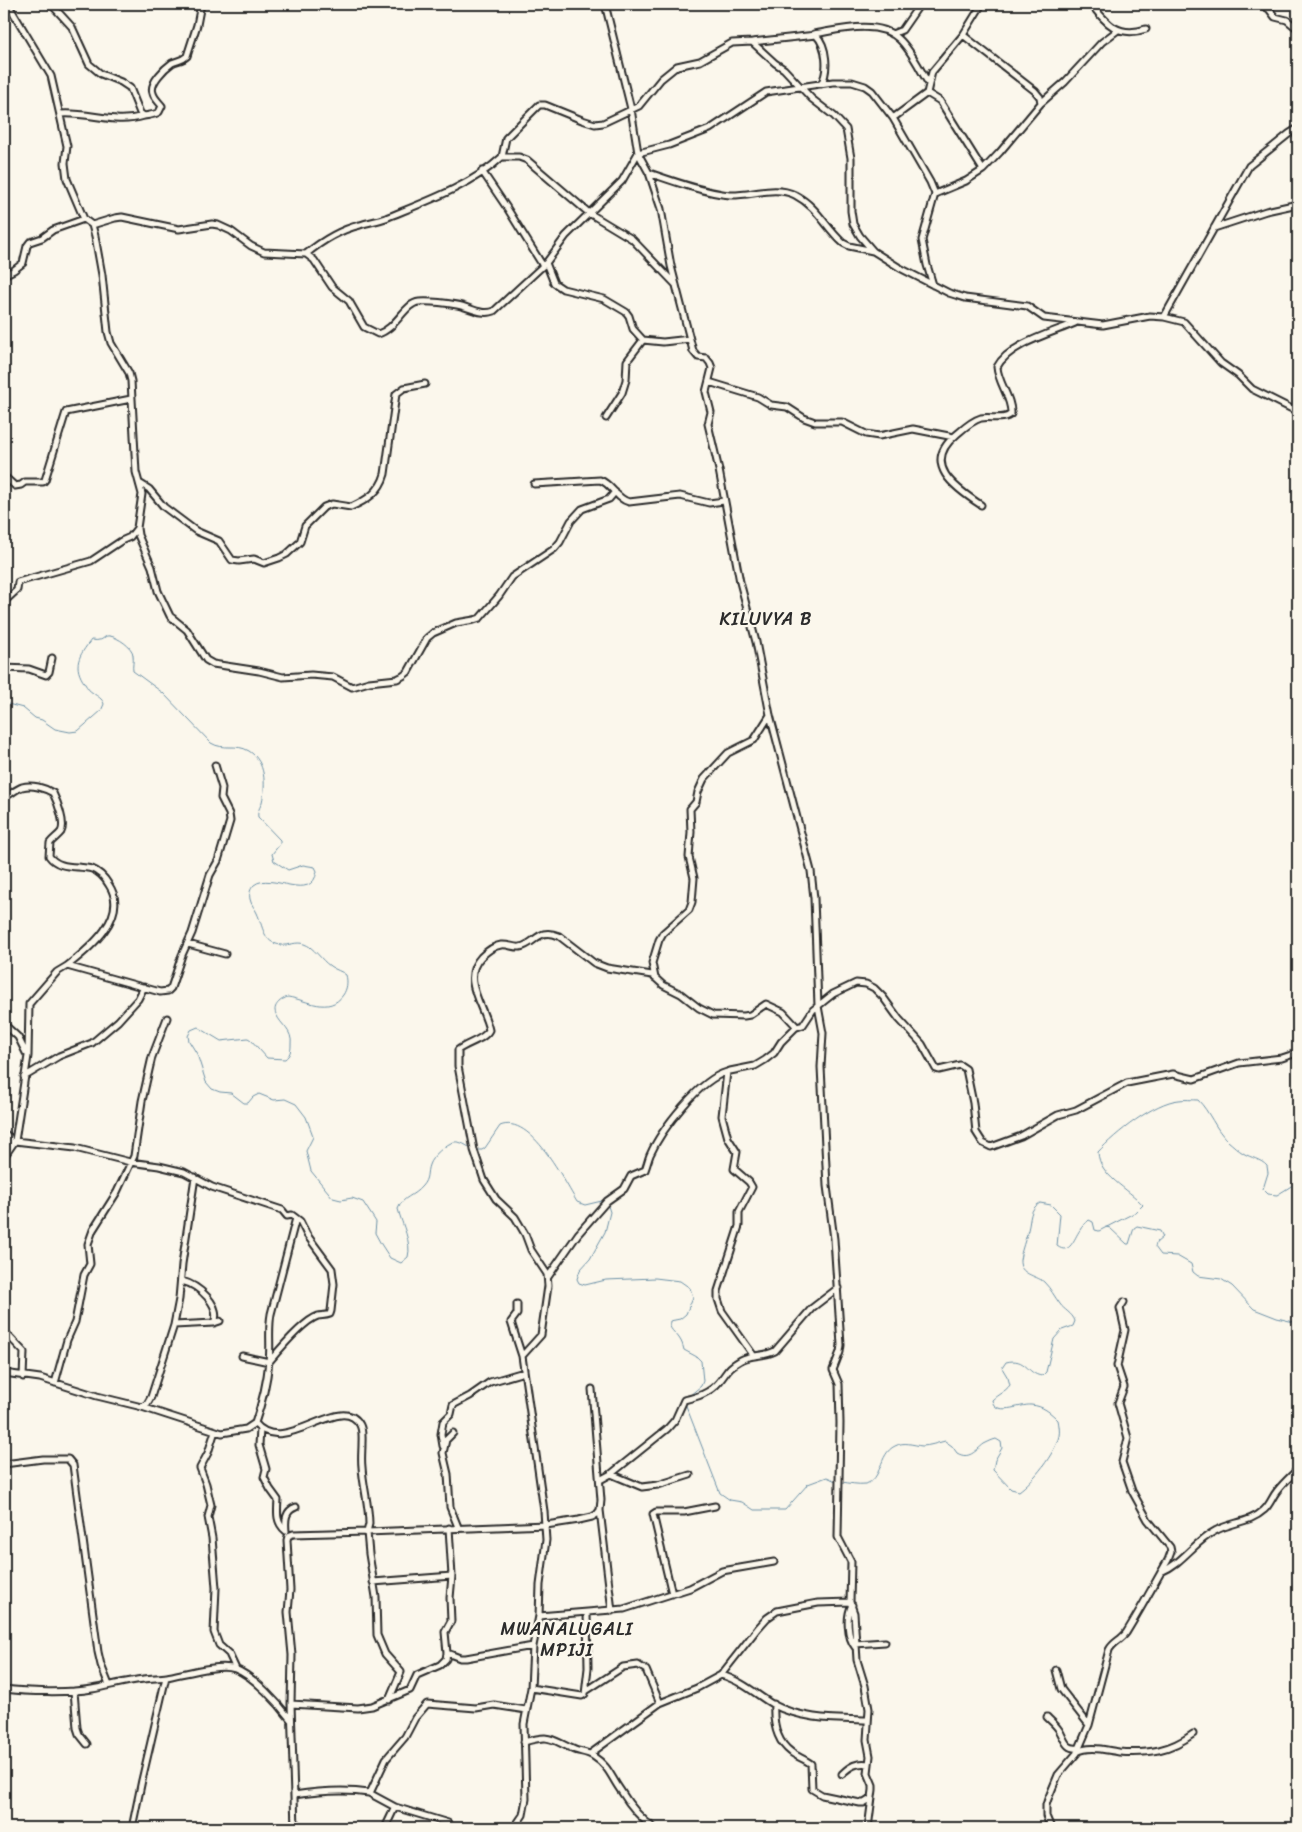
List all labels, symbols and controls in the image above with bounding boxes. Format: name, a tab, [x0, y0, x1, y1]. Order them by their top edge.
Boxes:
district label: KILUVYA B	[720, 603, 812, 635]
district label: MWANALUGALI MPIJI	[501, 1613, 634, 1666]

